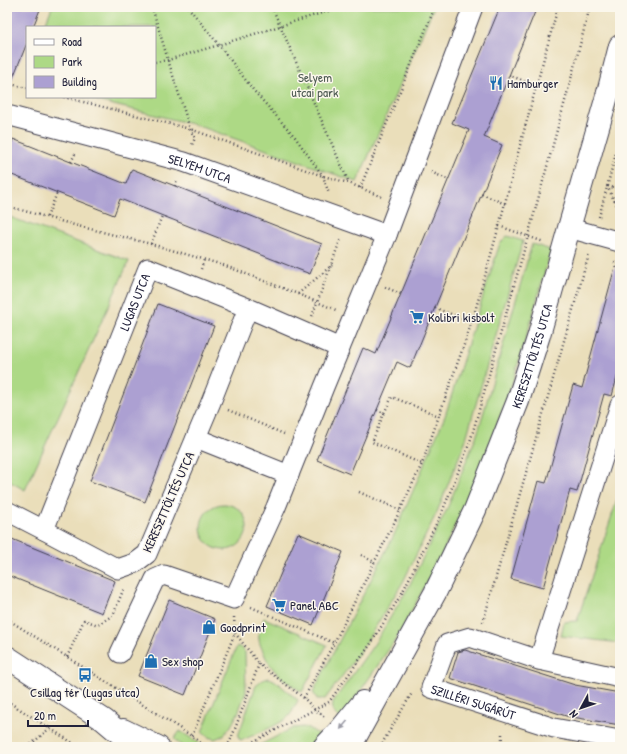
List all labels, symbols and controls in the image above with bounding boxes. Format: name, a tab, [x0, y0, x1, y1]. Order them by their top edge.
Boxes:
legend	[26, 26, 156, 98]
text: Road	[62, 33, 82, 50]
text: Park	[62, 53, 82, 70]
park label: Selyem utcai park	[292, 68, 339, 101]
text: Building	[62, 73, 97, 90]
place label: Hamburger	[507, 74, 559, 92]
restaurant icon: Hamburger	[488, 75, 504, 91]
street label: SELYEM UTCA	[166, 149, 234, 187]
street label: LUGAS UTCA	[115, 270, 154, 333]
street label: KERESZTTÖLTÉS UTCA	[507, 301, 557, 411]
place label: Kolibri kisbolt	[428, 308, 495, 326]
supermarket icon: Kolibri kisbolt	[409, 309, 425, 325]
street label: KERESZTTÖLTÉS UTCA	[138, 448, 199, 555]
place label: Panel ABC	[290, 596, 339, 614]
supermarket icon: Panel ABC	[271, 597, 287, 613]
place label: Goodprint	[220, 618, 266, 636]
shop icon: Goodprint	[201, 619, 217, 635]
place label: Sex shop	[162, 652, 204, 670]
shop icon: Sex shop	[143, 653, 159, 669]
bus stop icon: Csillag tér (Lugas utca)	[77, 667, 93, 683]
street label: SZILLÉRI SUGÁRÚT	[429, 680, 519, 724]
place label: Csillag tér (Lugas utca)	[30, 683, 140, 701]
north arrow	[561, 688, 601, 728]
scale bar	[28, 702, 88, 728]
text: 20 m	[34, 707, 56, 724]
text: N	[566, 708, 581, 721]
one-way arrow	[340, 720, 349, 731]

